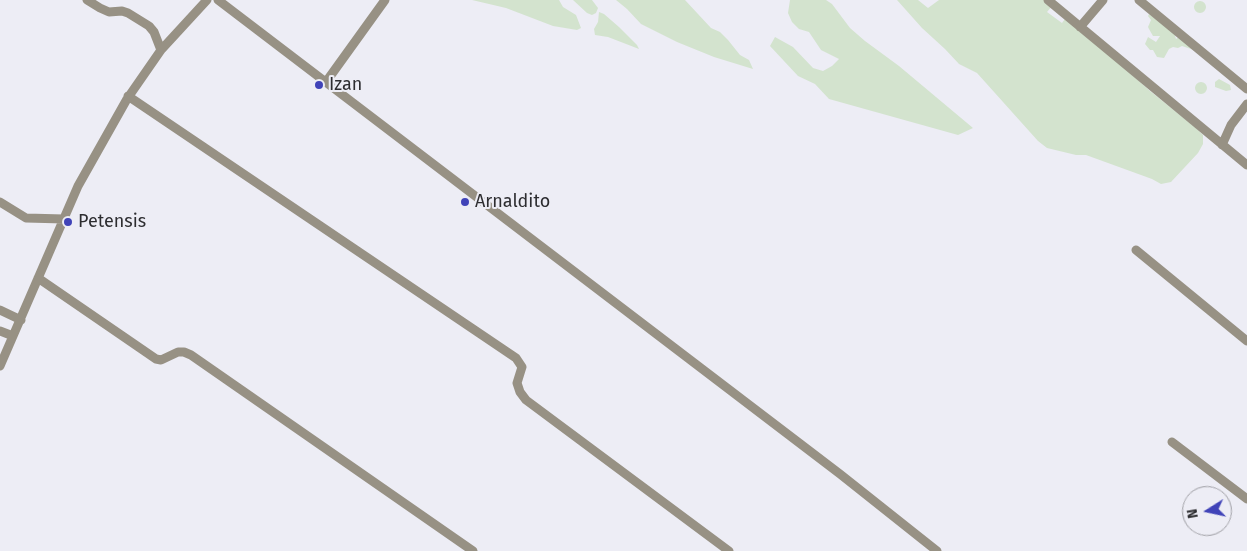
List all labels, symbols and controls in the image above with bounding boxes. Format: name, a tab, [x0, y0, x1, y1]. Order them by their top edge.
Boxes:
place label: Izan	[329, 74, 362, 96]
marker: Izan	[313, 79, 325, 91]
place label: Arnaldito	[475, 191, 550, 213]
marker: Arnaldito	[459, 196, 471, 208]
place label: Petensis	[78, 211, 146, 233]
marker: Petensis	[62, 216, 74, 228]
north arrow	[1182, 486, 1232, 536]
text: N	[1184, 507, 1202, 520]

